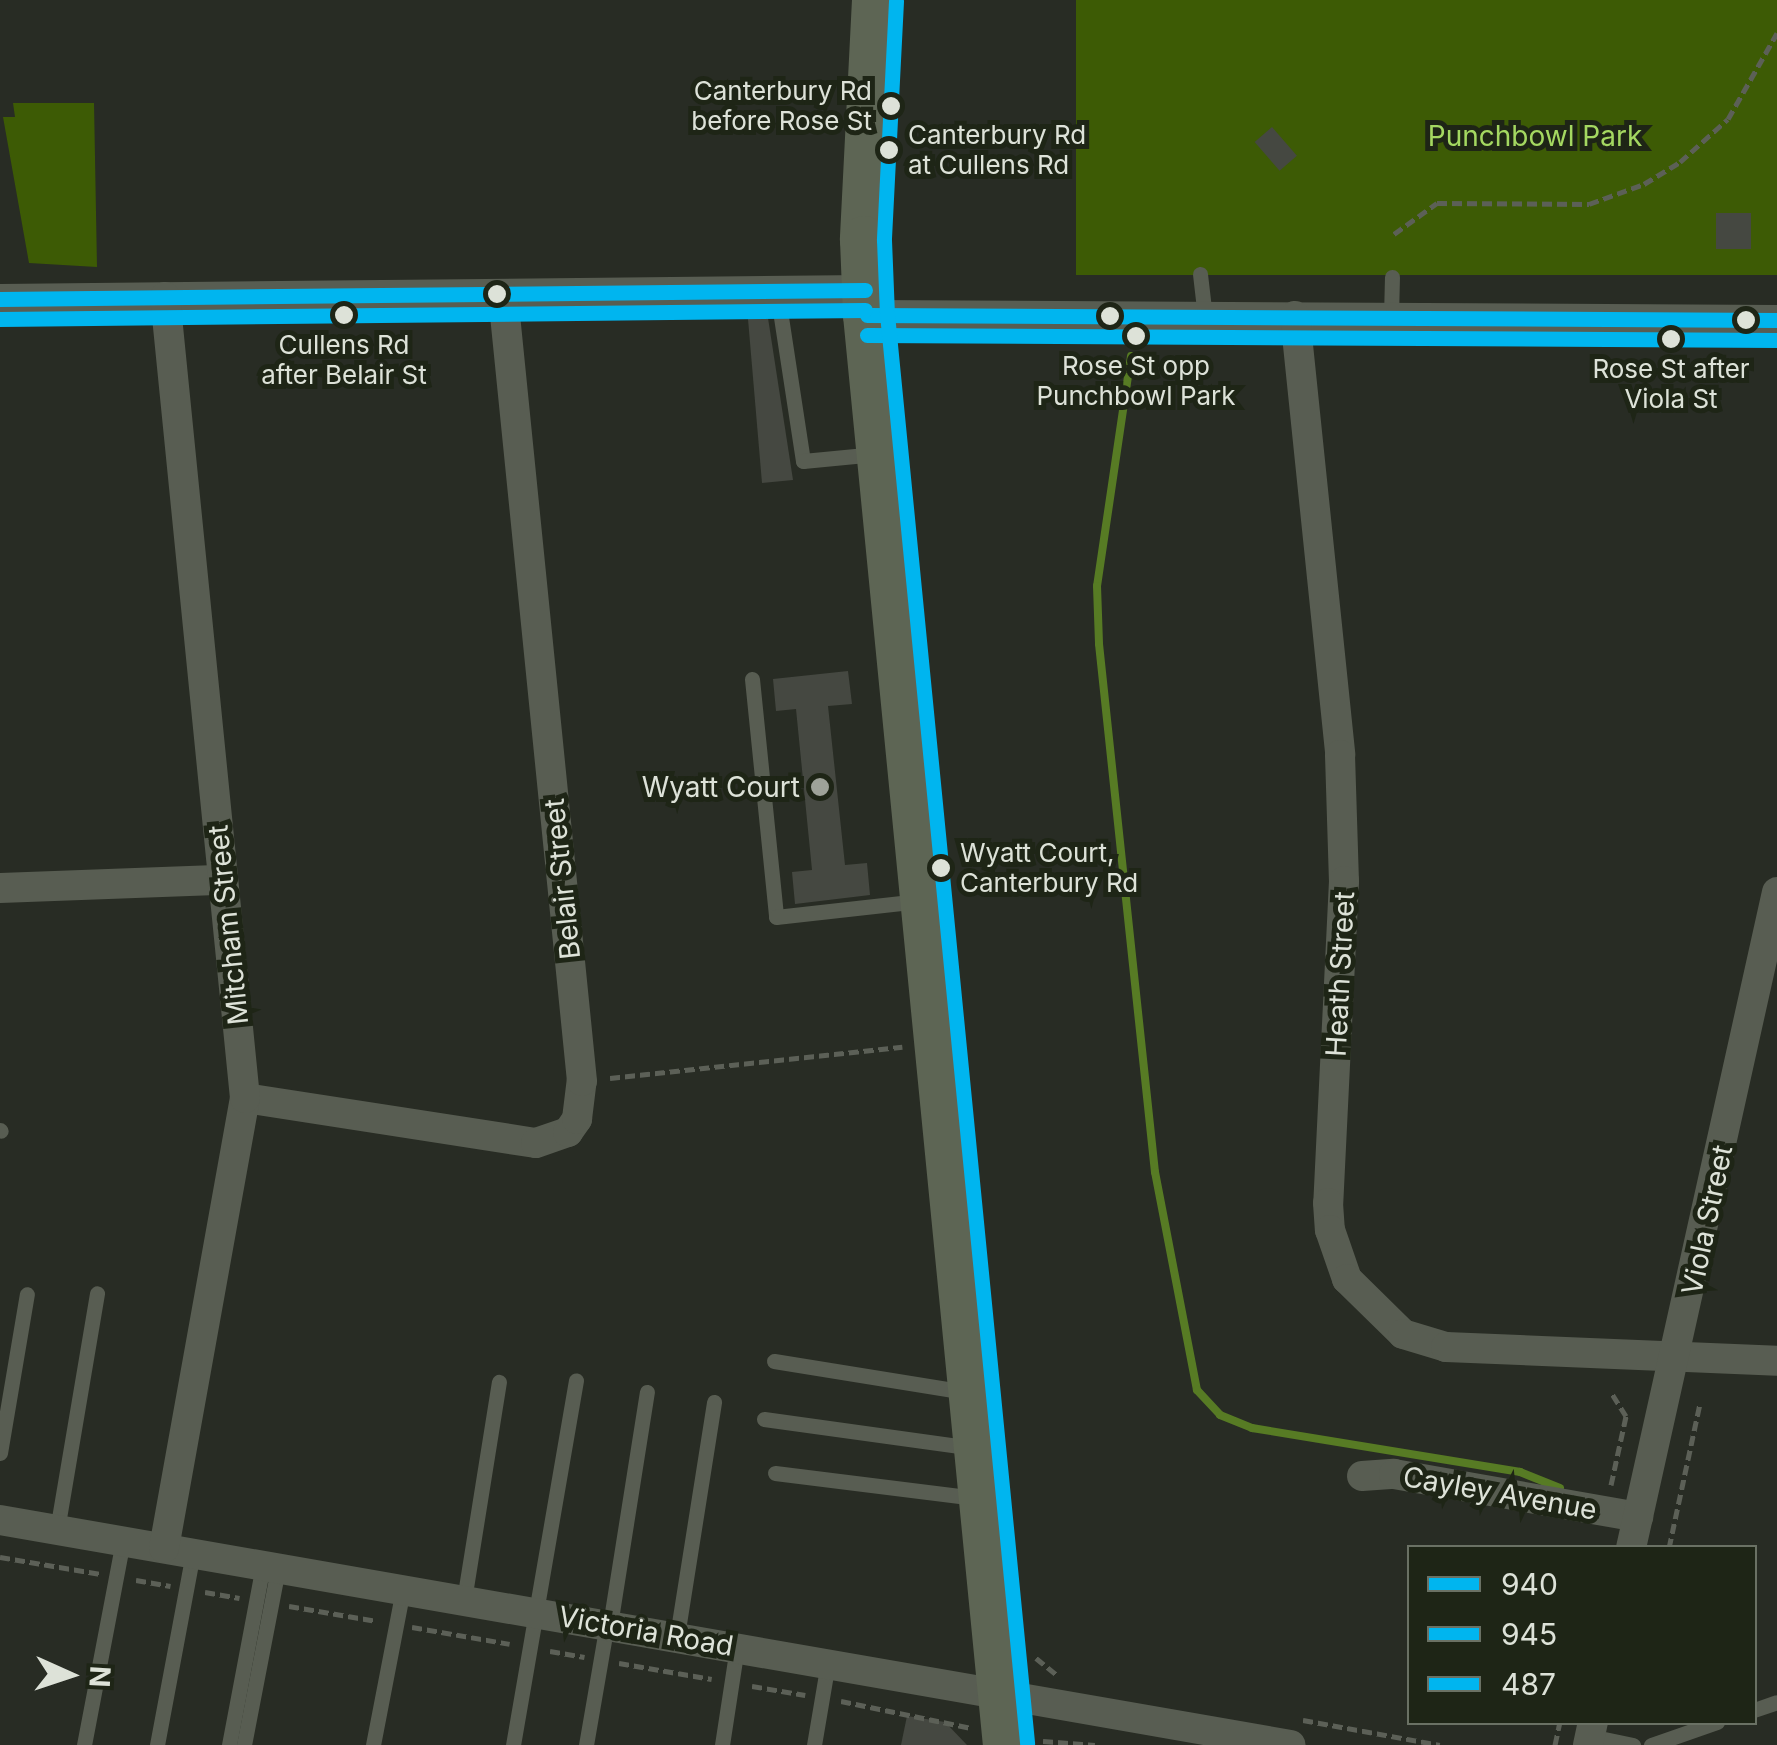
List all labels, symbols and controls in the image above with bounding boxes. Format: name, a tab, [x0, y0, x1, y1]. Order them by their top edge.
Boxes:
place label: Canterbury Rd before Rose St	[691, 75, 872, 136]
marker: Canterbury Rd before Rose St	[881, 96, 901, 116]
place label: Canterbury Rd at Cullens Rd	[908, 119, 1086, 180]
park label: Punchbowl Park	[1428, 119, 1642, 153]
marker: Canterbury Rd at Cullens Rd	[879, 140, 899, 160]
unlabelled marker	[487, 284, 507, 304]
marker: Cullens Rd after Belair St	[334, 305, 354, 325]
unlabelled marker	[1100, 306, 1120, 326]
unlabelled marker	[1736, 310, 1756, 330]
marker: Rose St opp Punchbowl Park	[1126, 326, 1146, 346]
place label: Cullens Rd after Belair St	[261, 329, 427, 390]
marker: Rose St after Viola St	[1661, 329, 1681, 349]
place label: Rose St opp Punchbowl Park	[1036, 350, 1236, 412]
place label: Rose St after Viola St	[1592, 353, 1750, 414]
place label: Wyatt Court	[642, 770, 800, 804]
marker: Wyatt Court	[809, 776, 831, 798]
street label: Belair Street	[537, 797, 587, 961]
street label: Mitcham Street	[201, 823, 255, 1027]
place label: Wyatt Court, Canterbury Rd	[960, 837, 1138, 898]
marker: Wyatt Court, Canterbury Rd	[931, 858, 951, 878]
street label: Heath Street	[1319, 890, 1361, 1058]
street label: Viola Street	[1675, 1142, 1739, 1298]
street label: Cayley Avenue	[1400, 1459, 1600, 1527]
legend	[1407, 1545, 1757, 1725]
text: 940	[1501, 1566, 1558, 1602]
street label: Victoria Road	[556, 1599, 736, 1663]
text: 945	[1501, 1616, 1557, 1652]
north arrow	[20, 1625, 120, 1725]
text: N	[82, 1665, 117, 1688]
text: 487	[1501, 1666, 1556, 1702]

